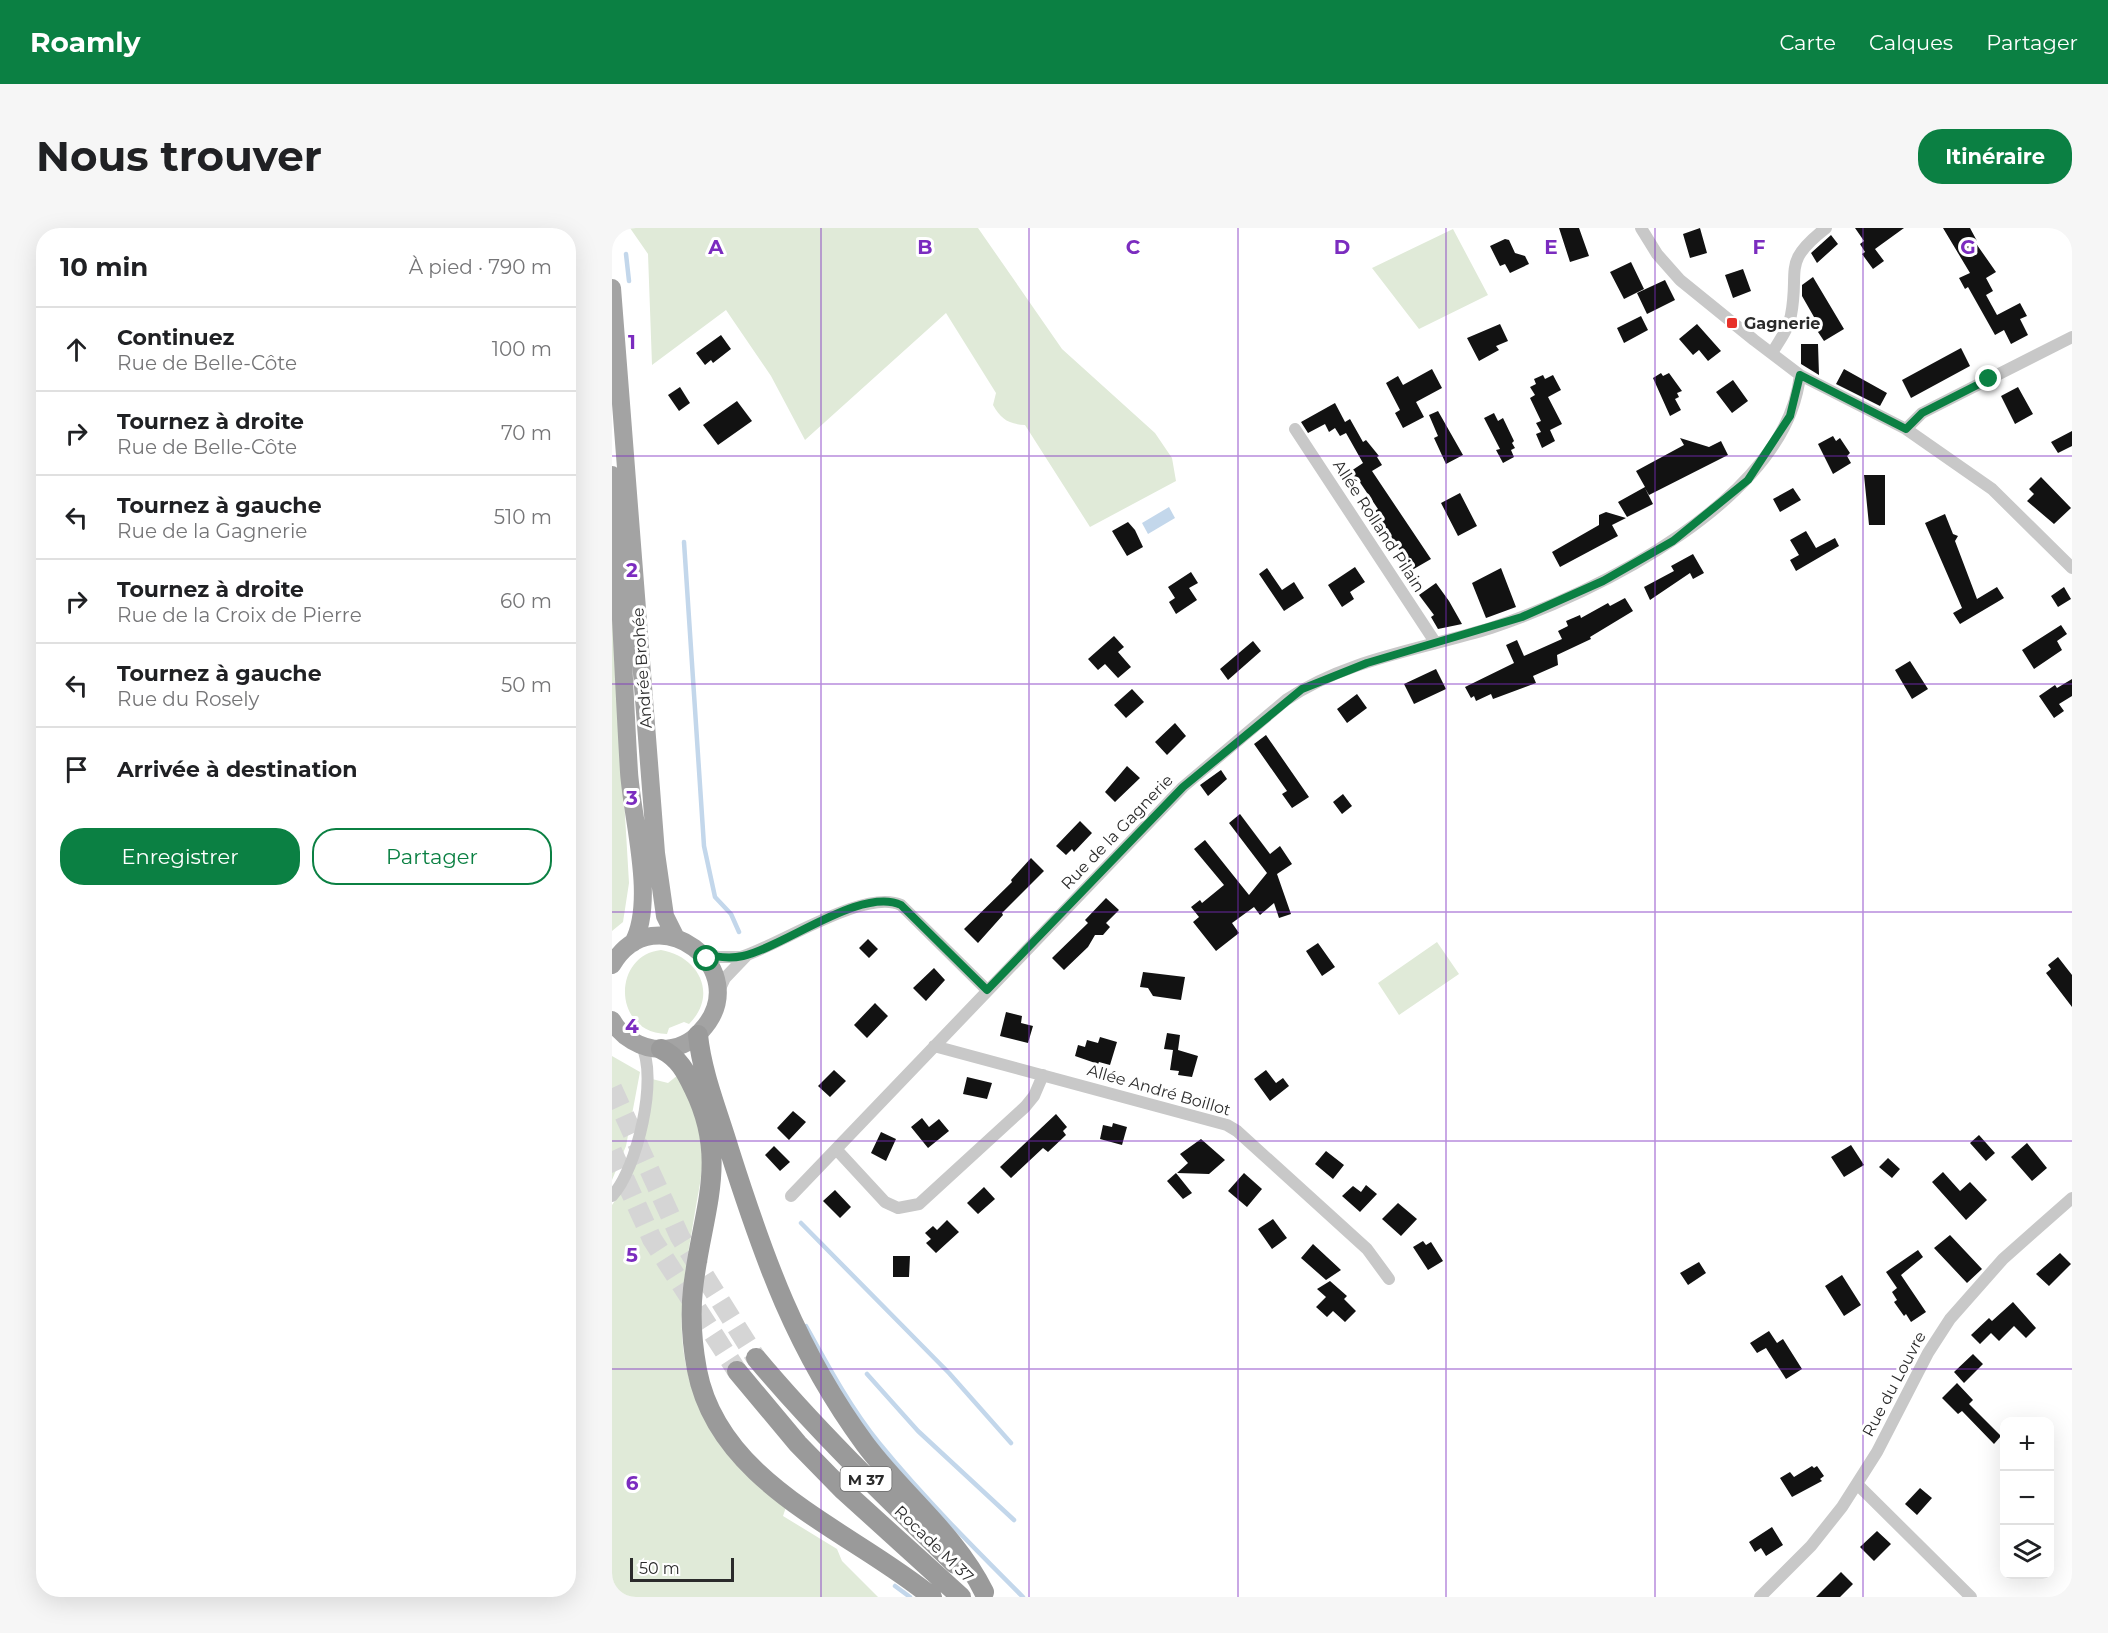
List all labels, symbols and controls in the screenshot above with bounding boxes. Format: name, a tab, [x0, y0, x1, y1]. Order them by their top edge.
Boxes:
text: Roamly	[30, 25, 140, 59]
text: Carte	[1779, 30, 1836, 55]
text: Calques	[1869, 30, 1953, 55]
text: Partager	[1986, 30, 2078, 55]
button: Itinéraire	[1918, 129, 2072, 184]
text: Nous trouver	[36, 130, 322, 182]
text: A	[707, 235, 724, 259]
text: B	[917, 235, 933, 259]
text: C	[1126, 235, 1141, 259]
text: D	[1334, 235, 1350, 259]
text: E	[1544, 235, 1558, 259]
text: F	[1753, 235, 1766, 259]
text: G	[1960, 235, 1976, 259]
text: 10 min	[60, 251, 148, 283]
text: À pied · 790 m	[409, 255, 552, 279]
place label: Gagnerie	[1744, 314, 1820, 333]
marker: Gagnerie	[1725, 316, 1739, 330]
text: Continuez	[117, 324, 234, 351]
text: 1	[628, 330, 636, 354]
icon: ahead	[60, 333, 93, 366]
text: 100 m	[492, 337, 552, 361]
text: Rue de Belle-Côte	[117, 351, 297, 375]
route end	[1975, 365, 2001, 391]
text: Tournez à droite	[117, 408, 304, 435]
icon: right	[60, 417, 93, 450]
text: 70 m	[501, 421, 552, 445]
text: Rue de Belle-Côte	[117, 435, 297, 459]
street label: Allée Rolland Pilain	[1329, 456, 1429, 596]
text: Tournez à gauche	[117, 492, 322, 519]
icon: left	[60, 501, 93, 534]
text: 510 m	[494, 505, 552, 529]
text: Rue de la Gagnerie	[117, 519, 307, 543]
text: 2	[626, 558, 638, 582]
text: Tournez à droite	[117, 576, 304, 603]
icon: right	[60, 585, 93, 618]
text: 60 m	[500, 589, 552, 613]
text: Rue de la Croix de Pierre	[117, 603, 362, 627]
street label: Andrée Brohée	[628, 607, 656, 729]
text: Tournez à gauche	[117, 660, 322, 687]
icon: left	[60, 669, 93, 702]
text: 50 m	[501, 673, 552, 697]
text: Rue du Rosely	[117, 687, 259, 711]
icon: arrive	[60, 753, 93, 786]
text: Arrivée à destination	[117, 756, 357, 783]
street label: Rue de la Gagnerie	[1057, 771, 1177, 893]
text: 3	[625, 786, 638, 810]
button: Enregistrer	[60, 828, 300, 885]
button: Partager	[312, 828, 552, 885]
route start	[693, 945, 719, 971]
text: 4	[625, 1014, 639, 1038]
street label: Allée André Boillot	[1085, 1060, 1233, 1120]
text: 5	[626, 1243, 638, 1267]
street label: Rue du Louvre	[1858, 1328, 1930, 1440]
map controls	[2000, 1417, 2054, 1579]
button: +	[2000, 1417, 2054, 1471]
road number: M 37	[840, 1467, 892, 1491]
text: 6	[626, 1471, 639, 1495]
button: −	[2000, 1471, 2054, 1525]
street label: Rocade M 37	[891, 1502, 977, 1586]
button: layers	[2000, 1525, 2054, 1579]
scale bar	[630, 1555, 734, 1582]
text: 50 m	[639, 1559, 680, 1578]

